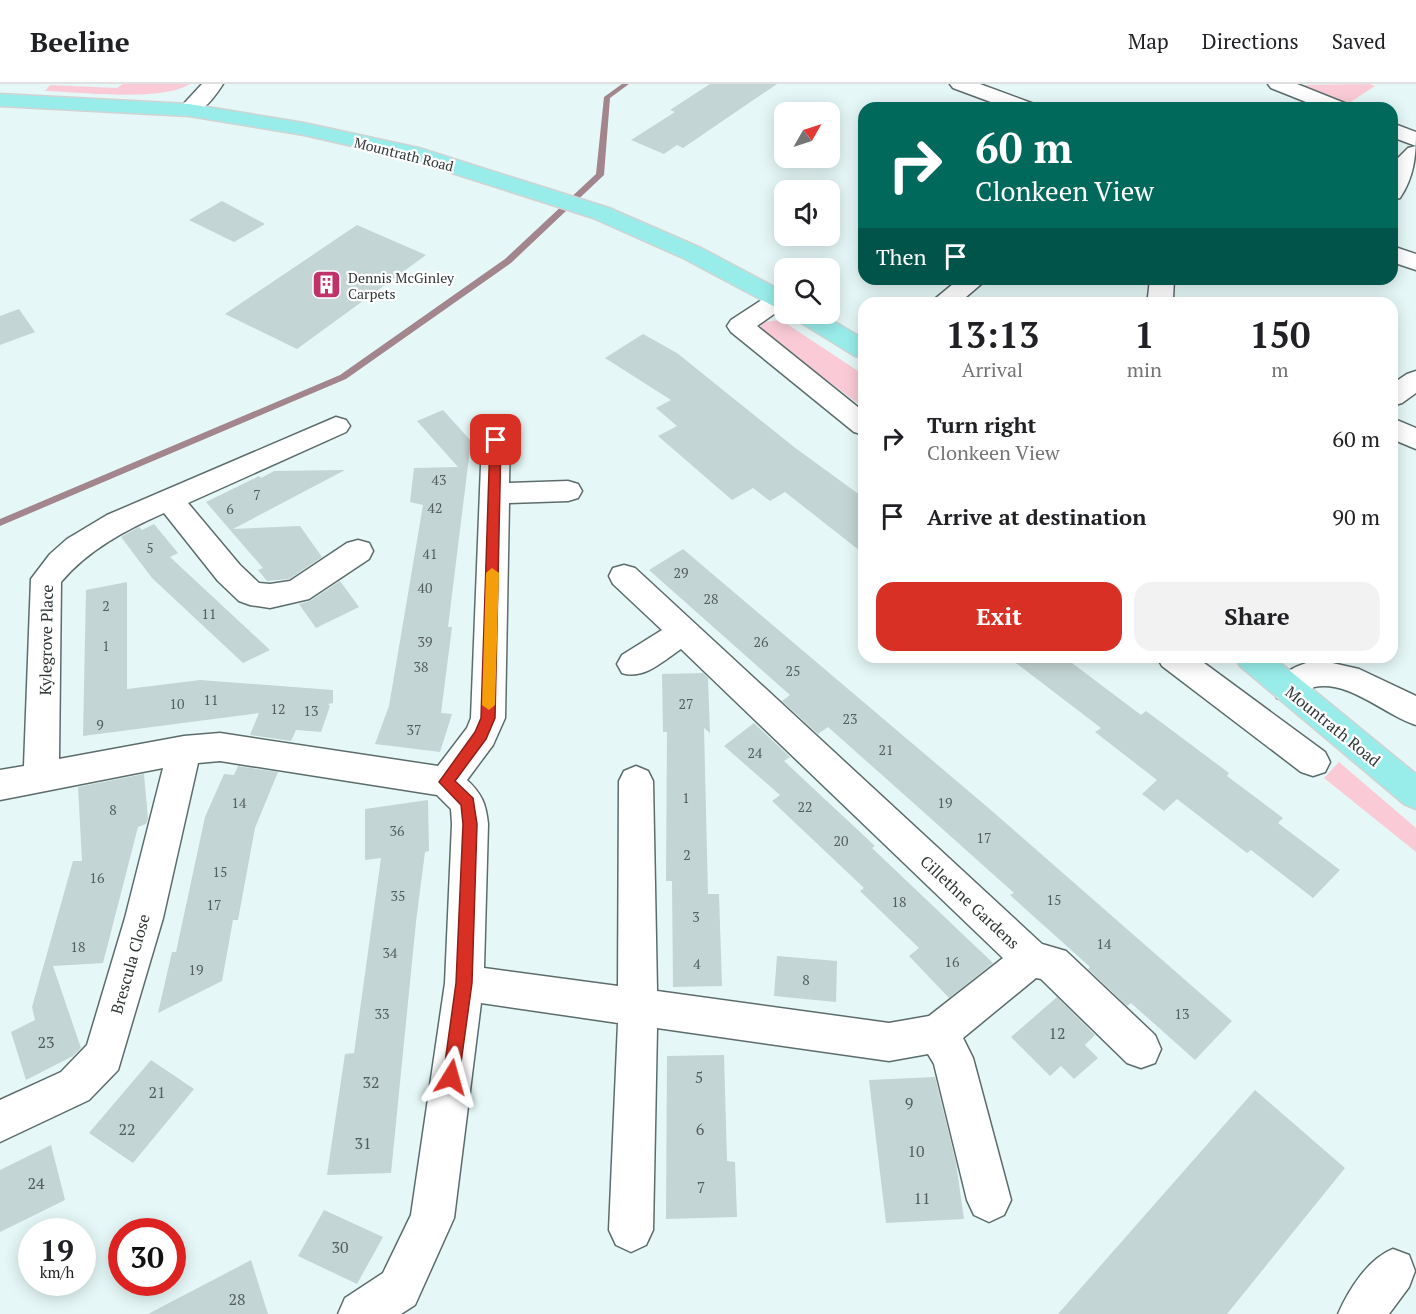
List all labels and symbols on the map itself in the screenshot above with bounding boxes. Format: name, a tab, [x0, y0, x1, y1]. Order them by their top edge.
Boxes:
north arrow	[774, 102, 840, 168]
street label: Mountrath Road	[352, 132, 456, 176]
place label: Dennis McGinley Carpets	[348, 268, 455, 303]
building icon: Dennis McGinley Carpets	[311, 269, 343, 301]
pin	[470, 414, 521, 465]
house number: 43	[432, 470, 446, 489]
house number: 7	[253, 485, 261, 504]
house number: 42	[428, 498, 442, 517]
house number: 6	[226, 499, 234, 518]
house number: 5	[146, 538, 154, 557]
house number: 41	[423, 544, 437, 563]
house number: 29	[674, 563, 688, 582]
house number: 40	[418, 578, 432, 597]
street label: Kylegrove Place	[34, 584, 58, 696]
house number: 28	[704, 589, 718, 608]
house number: 2	[102, 596, 110, 615]
house number: 11	[202, 604, 216, 623]
house number: 39	[418, 632, 432, 651]
house number: 26	[754, 632, 769, 651]
house number: 1	[102, 636, 110, 655]
house number: 38	[414, 657, 428, 676]
house number: 25	[786, 661, 800, 680]
street label: Mountrath Road	[1281, 681, 1385, 771]
house number: 11	[204, 690, 218, 709]
house number: 10	[170, 694, 184, 713]
house number: 27	[679, 694, 693, 713]
house number: 12	[271, 699, 285, 718]
house number: 13	[304, 701, 318, 720]
house number: 23	[843, 709, 857, 728]
house number: 9	[96, 715, 104, 734]
house number: 37	[407, 720, 421, 739]
house number: 21	[879, 740, 893, 759]
house number: 24	[748, 743, 763, 762]
house number: 1	[682, 788, 690, 807]
house number: 14	[232, 793, 247, 812]
house number: 19	[938, 793, 952, 812]
house number: 22	[798, 797, 812, 816]
house number: 8	[109, 800, 117, 819]
house number: 36	[390, 821, 405, 840]
house number: 17	[977, 828, 991, 847]
house number: 20	[834, 831, 848, 850]
house number: 2	[683, 845, 691, 864]
street label: Cillethne Gardens	[916, 850, 1024, 954]
house number: 15	[213, 862, 227, 881]
house number: 16	[90, 868, 105, 887]
house number: 35	[391, 886, 405, 905]
house number: 15	[1047, 890, 1061, 909]
house number: 18	[892, 892, 906, 911]
house number: 17	[207, 895, 221, 914]
house number: 3	[692, 907, 700, 926]
street label: Brescula Close	[105, 911, 155, 1017]
house number: 14	[1097, 934, 1112, 953]
house number: 18	[71, 937, 85, 956]
house number: 34	[383, 943, 398, 962]
house number: 16	[945, 952, 960, 971]
house number: 4	[693, 954, 701, 973]
house number: 19	[189, 960, 203, 979]
house number: 8	[802, 970, 810, 989]
house number: 33	[375, 1004, 389, 1023]
house number: 13	[1175, 1004, 1189, 1023]
house number: 12	[1048, 1022, 1066, 1044]
house number: 23	[37, 1031, 55, 1053]
position arrow	[419, 1045, 483, 1109]
house number: 5	[695, 1066, 703, 1088]
house number: 32	[362, 1071, 380, 1093]
house number: 21	[148, 1081, 166, 1103]
house number: 9	[905, 1092, 913, 1114]
house number: 22	[118, 1118, 136, 1140]
house number: 6	[696, 1118, 705, 1140]
house number: 31	[354, 1132, 372, 1154]
house number: 10	[907, 1140, 925, 1162]
house number: 24	[27, 1172, 45, 1194]
house number: 7	[697, 1176, 705, 1198]
house number: 11	[913, 1187, 931, 1209]
speed limit sign: 30	[108, 1218, 186, 1296]
house number: 30	[331, 1236, 349, 1258]
house number: 28	[228, 1288, 246, 1310]

